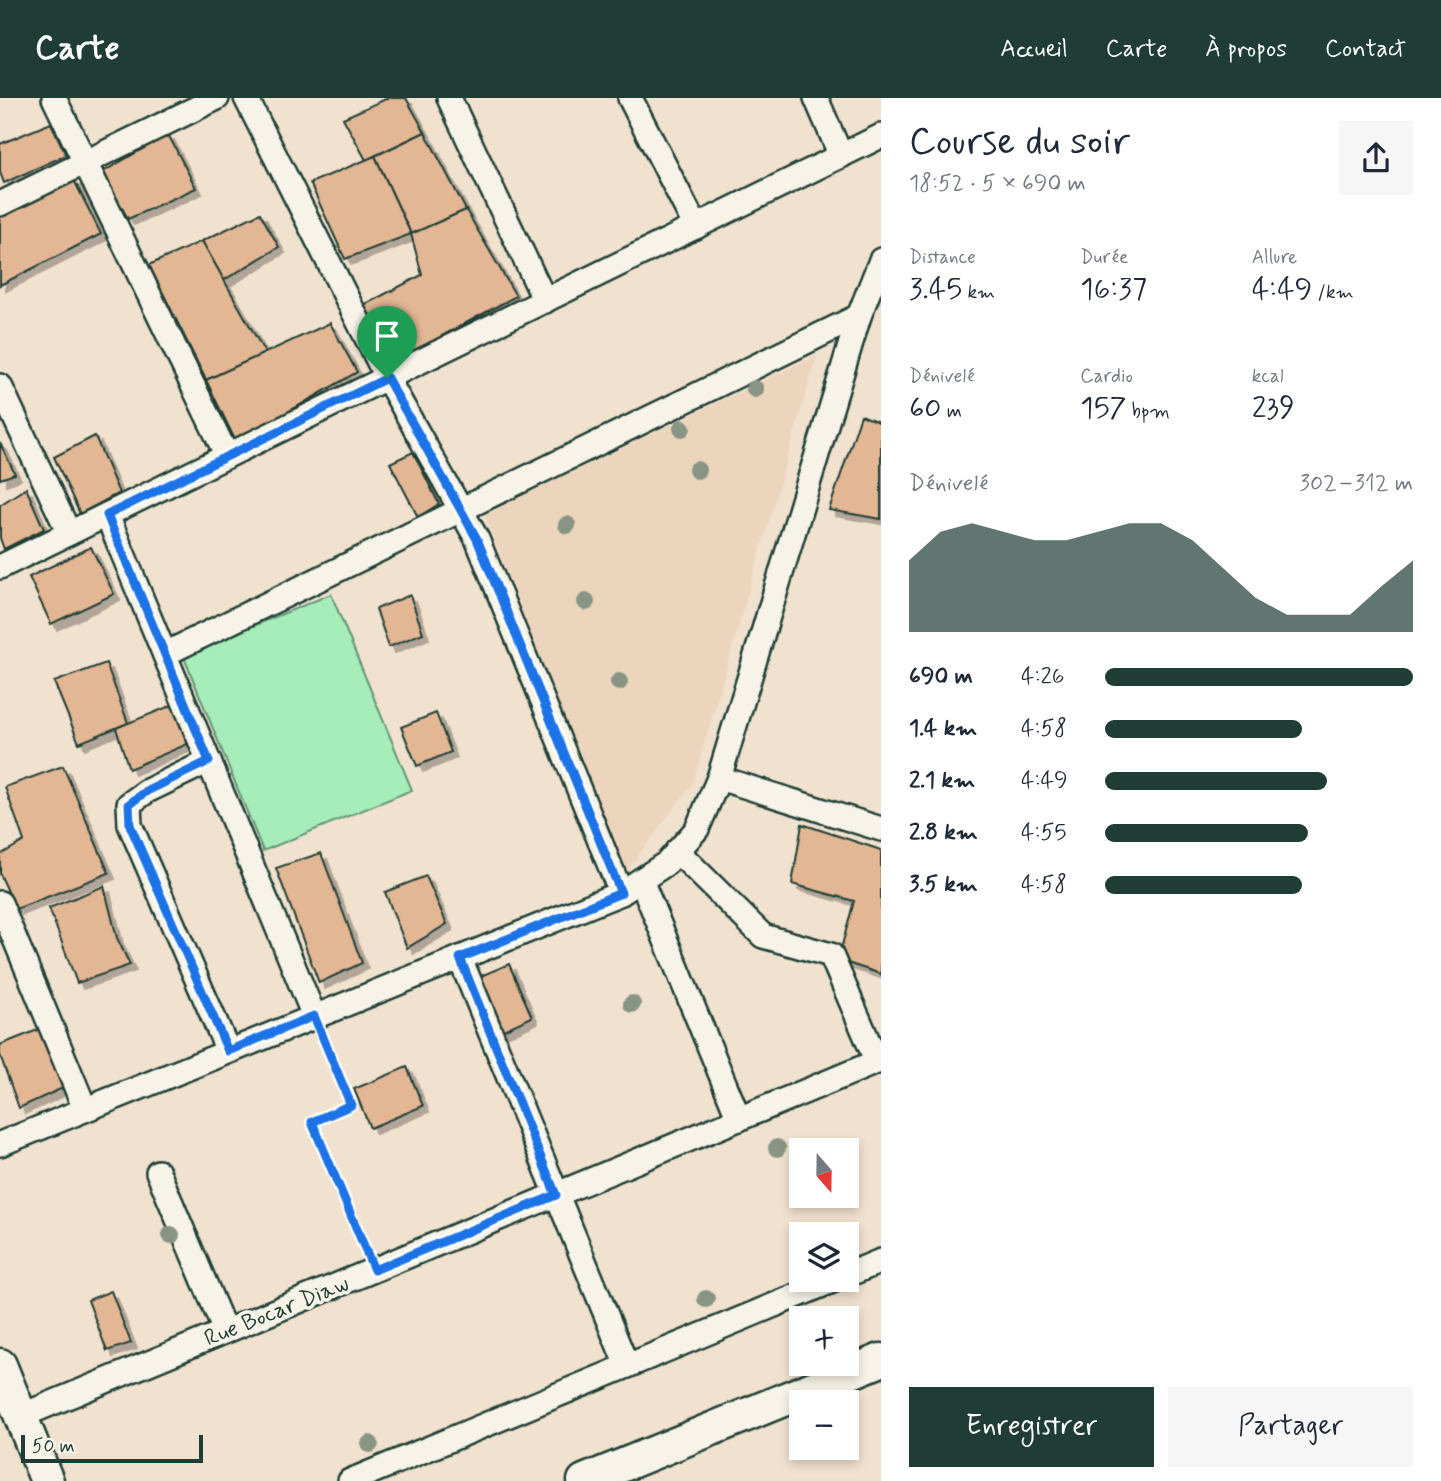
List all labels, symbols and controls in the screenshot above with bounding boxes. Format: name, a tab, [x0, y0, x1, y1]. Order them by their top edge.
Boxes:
text: Carte	[35, 27, 120, 71]
text: Accueil	[1000, 34, 1068, 65]
text: Carte	[1106, 34, 1167, 65]
text: À propos	[1205, 34, 1287, 65]
text: Contact	[1325, 34, 1406, 65]
text: Course du soir	[909, 118, 1130, 167]
button: share	[1339, 121, 1413, 195]
text: 18:52 · 5 × 690 m	[909, 169, 1086, 199]
text: Distance	[909, 245, 976, 270]
text: Durée	[1080, 245, 1128, 270]
text: Allure	[1252, 245, 1297, 270]
text: 3.45	[909, 270, 962, 309]
text: 16:37	[1080, 270, 1147, 309]
text: 4:49	[1252, 270, 1312, 309]
text: km	[962, 280, 995, 305]
text: /km	[1312, 280, 1354, 305]
pin	[357, 306, 417, 378]
icon: arrive	[368, 317, 406, 355]
text: Dénivelé	[909, 364, 975, 389]
text: Cardio	[1080, 364, 1133, 389]
text: kcal	[1252, 364, 1284, 389]
text: 60	[909, 389, 942, 428]
text: 157	[1080, 389, 1126, 428]
text: 239	[1252, 389, 1295, 428]
text: m	[942, 399, 962, 424]
text: bpm	[1126, 399, 1170, 424]
text: Dénivelé	[909, 469, 988, 499]
text: 302–312 m	[1300, 469, 1413, 499]
text: 690 m	[909, 662, 973, 692]
text: 4:26	[1021, 662, 1065, 692]
text: 1.4 km	[909, 714, 977, 744]
text: 4:58	[1021, 714, 1067, 744]
text: 2.1 km	[909, 766, 975, 796]
text: 4:49	[1021, 766, 1068, 796]
text: 2.8 km	[909, 818, 978, 848]
text: 4:55	[1021, 818, 1067, 848]
text: 3.5 km	[909, 870, 978, 900]
text: 4:58	[1021, 870, 1067, 900]
north arrow	[789, 1138, 859, 1208]
map controls	[789, 1138, 859, 1460]
button: layers	[789, 1222, 859, 1292]
street label: Rue Bocar Diaw	[200, 1269, 353, 1354]
button: +	[789, 1306, 859, 1376]
button: Enregistrer	[909, 1387, 1154, 1467]
button: Partager	[1168, 1387, 1413, 1467]
button: −	[789, 1390, 859, 1460]
scale bar	[21, 1432, 203, 1464]
text: 50 m	[32, 1434, 75, 1459]

